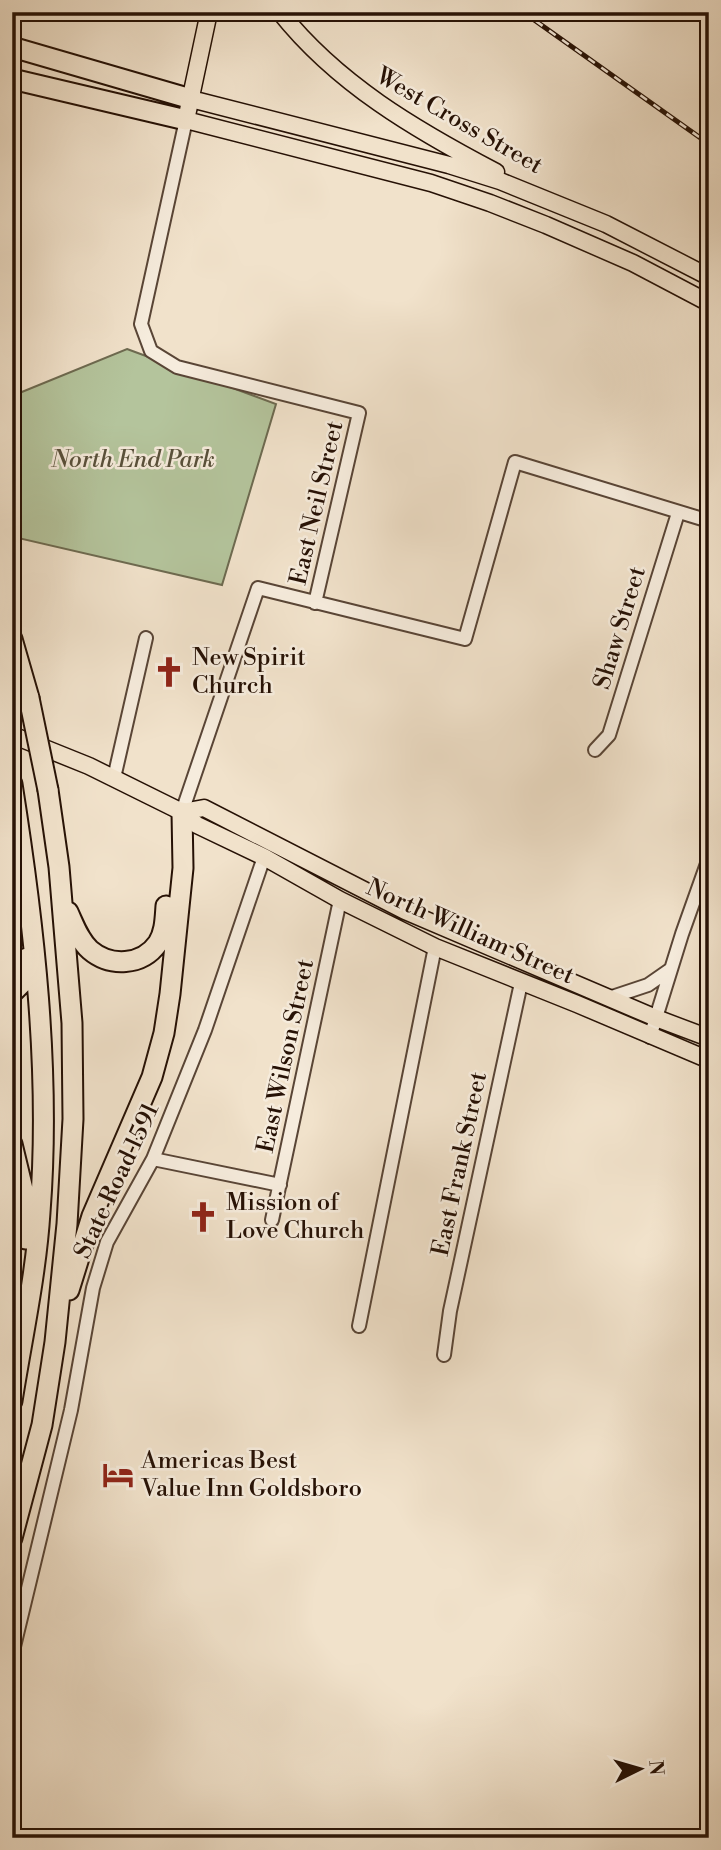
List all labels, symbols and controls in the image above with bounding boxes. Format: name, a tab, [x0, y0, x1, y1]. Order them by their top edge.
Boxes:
street label: West Cross Street	[369, 61, 548, 181]
street label: East Neil Street	[284, 417, 351, 588]
park label: North End Park	[50, 445, 215, 475]
street label: Shaw Street	[587, 563, 653, 693]
place label: New Spirit Church	[192, 643, 306, 701]
church icon: New Spirit Church	[152, 655, 186, 689]
street label: North William Street	[361, 873, 579, 992]
street label: East Wilson Street	[251, 956, 321, 1156]
street label: East Frank Street	[426, 1069, 494, 1259]
street label: State Road 1591	[68, 1098, 166, 1264]
place label: Mission of Love Church	[226, 1188, 364, 1246]
church icon: Mission of Love Church	[186, 1200, 220, 1234]
place label: Americas Best Value Inn Goldsboro	[140, 1446, 362, 1504]
hotel icon: Americas Best Value Inn Goldsboro	[101, 1458, 135, 1492]
north arrow	[606, 1734, 676, 1804]
text: N	[643, 1759, 669, 1776]

